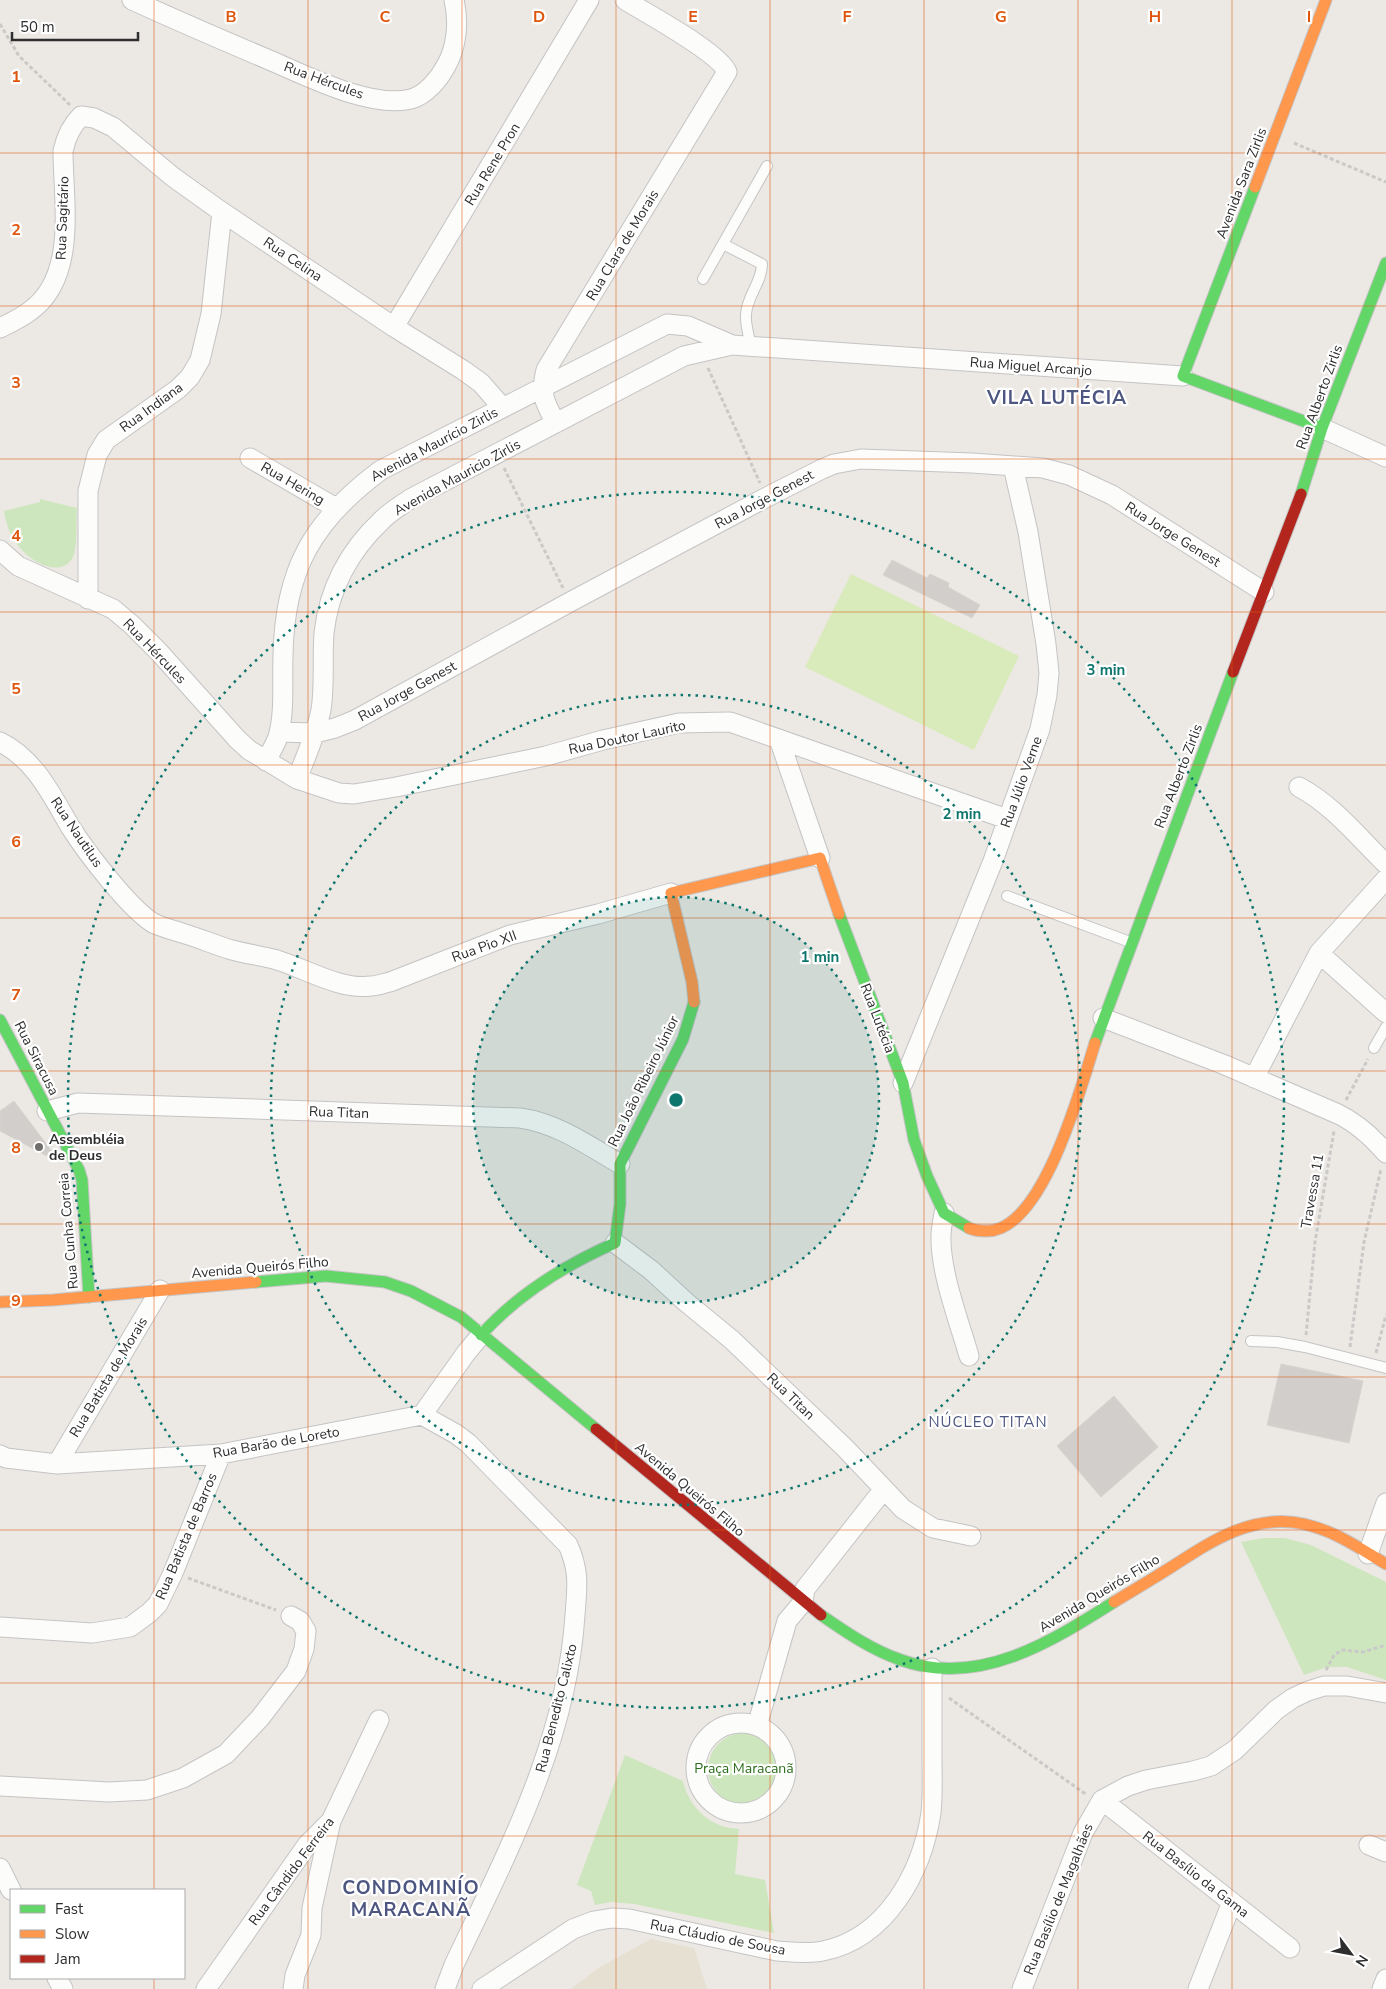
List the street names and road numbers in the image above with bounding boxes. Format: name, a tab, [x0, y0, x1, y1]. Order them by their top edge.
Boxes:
street label: Rua Hércules	[281, 57, 367, 104]
street label: Rua Rene Pron	[460, 119, 525, 209]
street label: Avenida Sara Zirlis	[1212, 125, 1271, 241]
street label: Rua Sagitário	[52, 175, 73, 260]
street label: Rua Clara de Morais	[582, 186, 663, 304]
street label: Rua Celina	[259, 233, 326, 286]
street label: Rua Alberto Zirlis	[1292, 342, 1347, 452]
street label: Rua Miguel Arcanjo	[969, 353, 1093, 380]
street label: Rua Indiana	[116, 378, 187, 437]
street label: Avenida Maurício Zirlis	[367, 403, 502, 486]
street label: Avenida Mauricio Zirlis	[391, 435, 524, 520]
street label: Rua Hering	[257, 458, 328, 509]
street label: Rua Jorge Genest	[712, 465, 817, 533]
street label: Rua Jorge Genest	[1121, 497, 1224, 571]
street label: Rua Hércules	[119, 615, 191, 688]
street label: Rua Jorge Genest	[355, 657, 460, 726]
street label: Rua Doutor Laurito	[567, 716, 688, 759]
street label: Rua Alberto Zirlis	[1150, 721, 1207, 831]
street label: Rua Júlio Verne	[996, 734, 1047, 831]
street label: Rua Nautilus	[46, 793, 107, 871]
street label: Rua Pio XII	[449, 926, 519, 967]
street label: Rua Lutécia	[856, 981, 899, 1056]
street label: Rua João Ribeiro Júnior	[603, 1013, 683, 1150]
street label: Rua Siracusa	[10, 1018, 63, 1099]
street label: Rua Titan	[309, 1102, 369, 1123]
street label: Travessa 11	[1297, 1152, 1328, 1230]
street label: Rua Cunha Correia	[54, 1172, 83, 1290]
street label: Avenida Queirós Filho	[191, 1252, 330, 1283]
street label: Rua Batista de Morais	[65, 1313, 152, 1441]
street label: Rua Titan	[762, 1369, 819, 1424]
street label: Rua Barão de Loreto	[211, 1422, 341, 1463]
street label: Avenida Queirós Filho	[631, 1438, 749, 1541]
street label: Rua Batista de Barros	[151, 1469, 222, 1603]
street label: Avenida Queirós Filho	[1035, 1550, 1163, 1637]
street label: Rua Benedito Calixto	[531, 1642, 582, 1775]
street label: Rua Cândido Ferreira	[244, 1813, 339, 1930]
street label: Rua Basílio de Magalhães	[1019, 1820, 1098, 1978]
street label: Rua Basílio da Gama	[1139, 1827, 1253, 1922]
street label: Rua Cláudio de Sousa	[649, 1915, 787, 1960]

